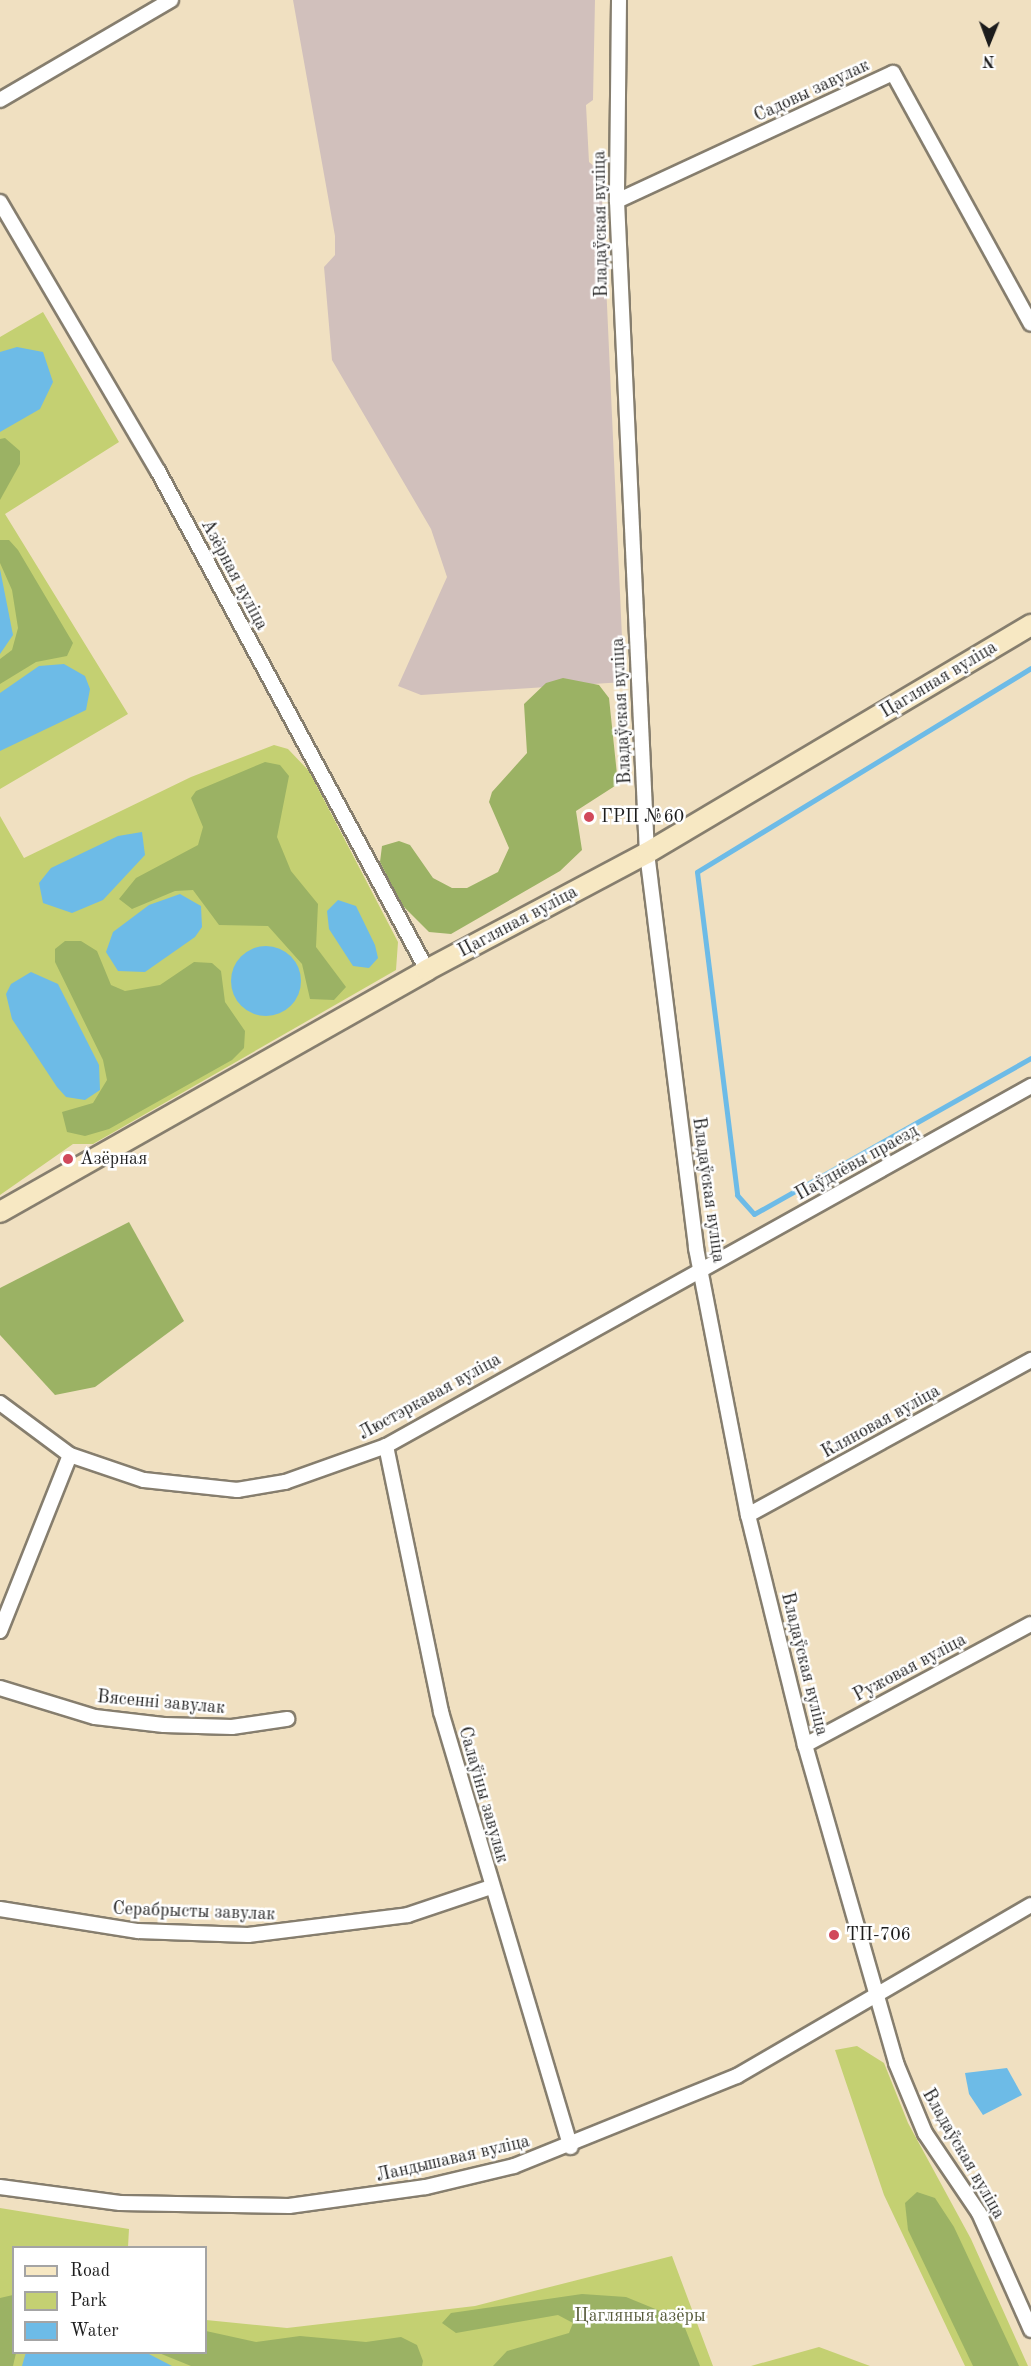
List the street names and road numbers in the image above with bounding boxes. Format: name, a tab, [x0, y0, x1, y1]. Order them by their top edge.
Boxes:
street label: Садовы завулак	[751, 55, 873, 127]
street label: Владаўская вуліца	[589, 150, 613, 298]
street label: Азёрная вуліца	[196, 516, 272, 634]
street label: Владаўская вуліца	[607, 637, 637, 785]
street label: Цагляная вуліца	[877, 637, 1001, 723]
street label: Цагляная вуліца	[455, 881, 581, 963]
street label: Владаўская вуліца	[687, 1116, 729, 1264]
street label: Паўднёвы праезд	[792, 1120, 922, 1206]
street label: Люстэркавая вуліца	[355, 1349, 505, 1445]
street label: Кляновая вуліца	[818, 1381, 944, 1463]
street label: Владаўская вуліца	[776, 1590, 832, 1738]
street label: Ружовая вуліца	[850, 1629, 970, 1707]
street label: Вясенні завулак	[96, 1687, 226, 1719]
street label: Салаўіны завулак	[453, 1724, 513, 1866]
street label: Серабрысты завулак	[112, 1898, 276, 1926]
street label: Владаўская вуліца	[917, 2085, 1009, 2223]
street label: Ландышавая вуліца	[374, 2131, 532, 2187]

